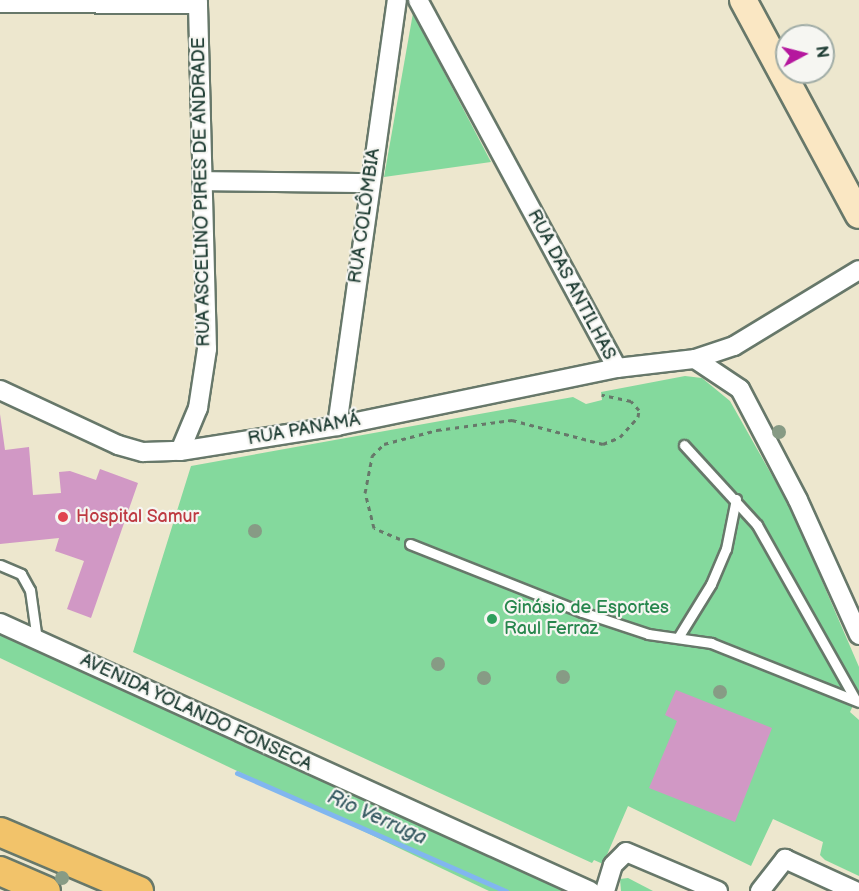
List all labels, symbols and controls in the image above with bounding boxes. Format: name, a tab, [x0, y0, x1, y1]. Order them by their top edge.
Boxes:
north arrow	[775, 24, 835, 84]
street label: RUA ASCELINO PIRES DE ANDRADE	[189, 37, 215, 347]
text: N	[811, 45, 832, 59]
street label: RUA COLÔMBIA	[345, 147, 385, 285]
street label: RUA DAS ANTILHAS	[522, 206, 620, 364]
street label: RUA PANAMÁ	[246, 409, 362, 451]
place label: Hospital Samur	[76, 506, 199, 528]
marker: Hospital Samur	[54, 508, 72, 526]
place label: Ginásio de Esportes Raul Ferraz	[504, 598, 669, 640]
marker: Ginásio de Esportes Raul Ferraz	[485, 612, 499, 626]
street label: AVENIDA YOLANDO FONSECA	[76, 650, 316, 776]
water label: Rio Verruga	[323, 785, 431, 851]

